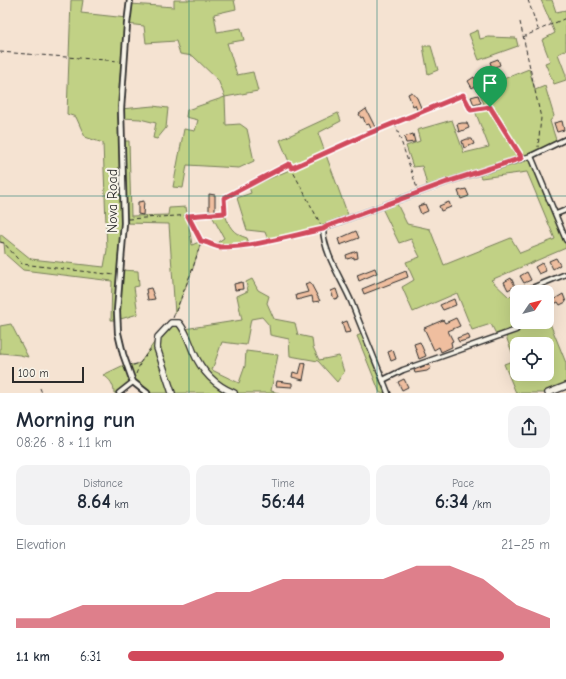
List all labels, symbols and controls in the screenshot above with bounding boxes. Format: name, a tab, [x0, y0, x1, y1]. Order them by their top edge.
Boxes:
pin	[473, 66, 507, 107]
icon: arrive	[479, 72, 501, 94]
street label: Nova Road	[104, 169, 121, 233]
north arrow	[510, 285, 554, 329]
map controls	[510, 285, 554, 381]
button: locate	[510, 337, 554, 381]
scale bar	[12, 365, 84, 384]
text: 100 m	[18, 367, 49, 380]
button: share	[508, 406, 550, 448]
text: Morning run	[16, 407, 135, 433]
text: 08:26 · 8 × 1.1 km	[16, 435, 112, 450]
text: Distance	[83, 477, 123, 490]
text: Time	[272, 477, 294, 490]
text: Pace	[452, 477, 474, 490]
text: 8.64	[77, 490, 111, 513]
text: 56:44	[261, 490, 305, 513]
text: 6:34	[435, 490, 468, 513]
text: km	[111, 498, 129, 511]
text: /km	[468, 498, 491, 511]
text: Elevation	[16, 537, 66, 552]
text: 21–25 m	[501, 537, 550, 552]
text: 1.1 km	[16, 649, 50, 664]
text: 6:31	[80, 649, 101, 664]

